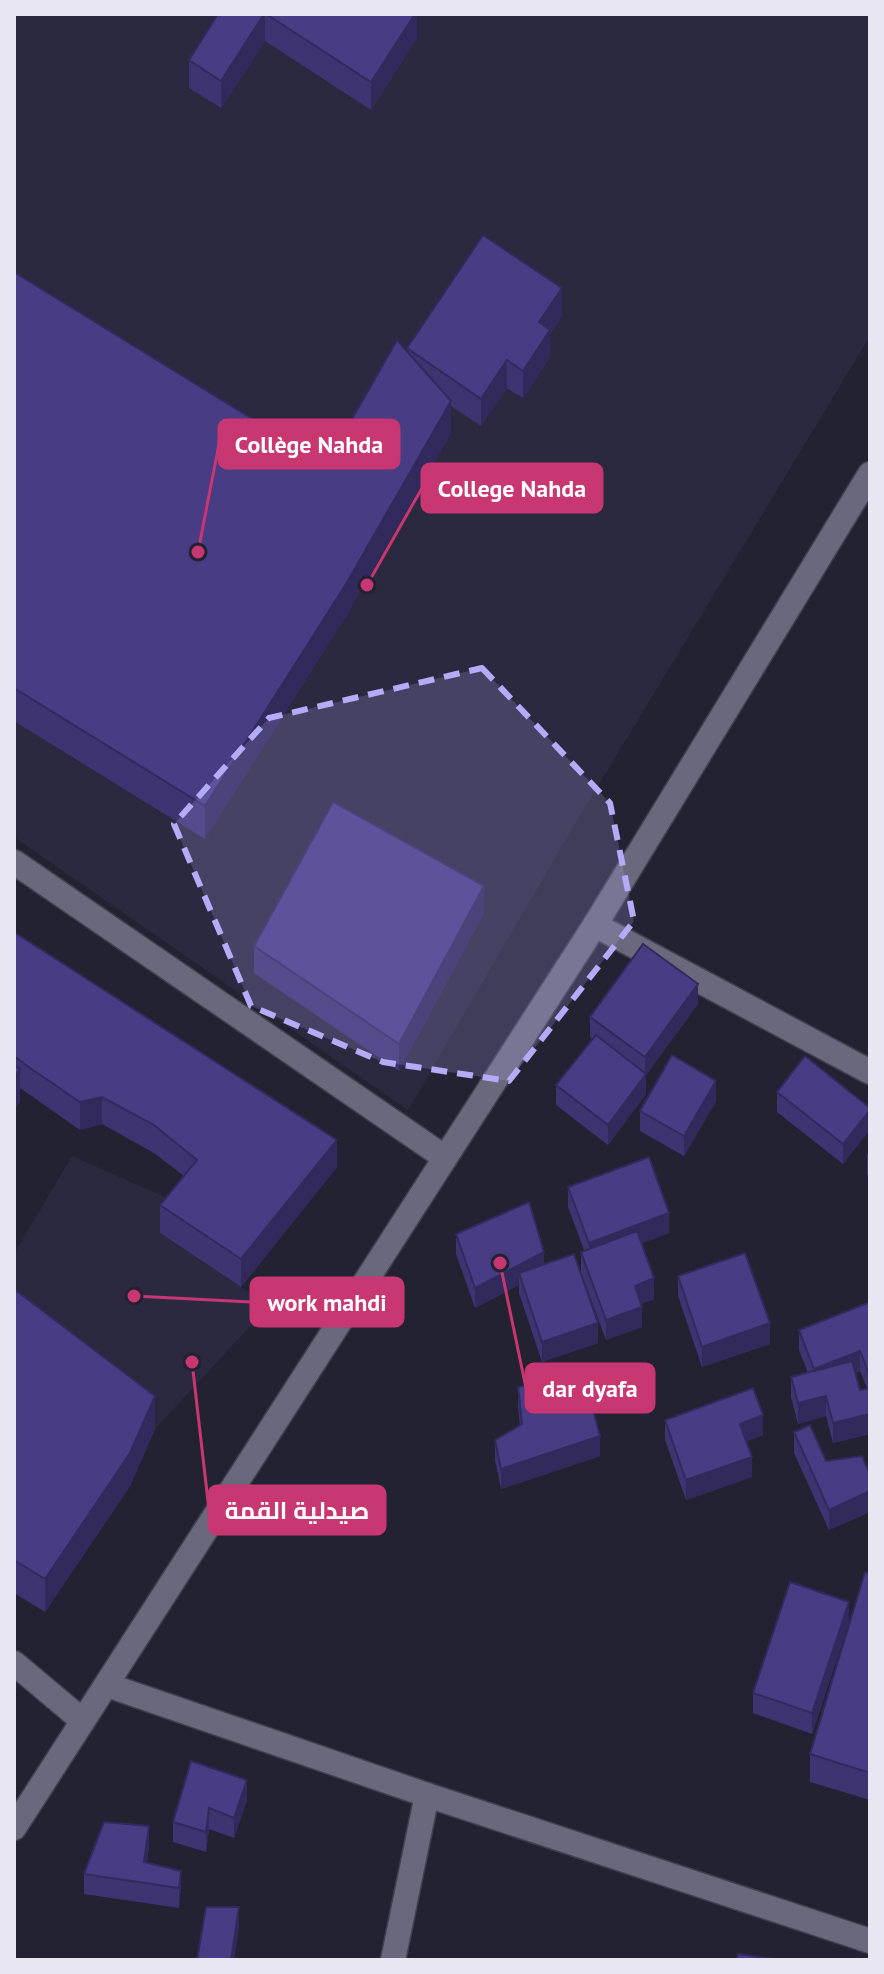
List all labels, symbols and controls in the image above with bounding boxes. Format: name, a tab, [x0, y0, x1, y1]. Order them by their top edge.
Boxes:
callout: Collège Nahda	[219, 420, 399, 468]
text: Collège Nahda	[235, 429, 383, 460]
callout: College Nahda	[422, 464, 602, 512]
text: College Nahda	[438, 473, 586, 504]
callout: work mahdi	[251, 1278, 403, 1326]
text: work mahdi	[266, 1287, 387, 1318]
callout: dar dyafa	[526, 1364, 654, 1412]
text: dar dyafa	[542, 1373, 638, 1404]
callout: صيدلية القمة	[209, 1486, 385, 1534]
text: صيدلية القمة	[225, 1495, 369, 1526]

